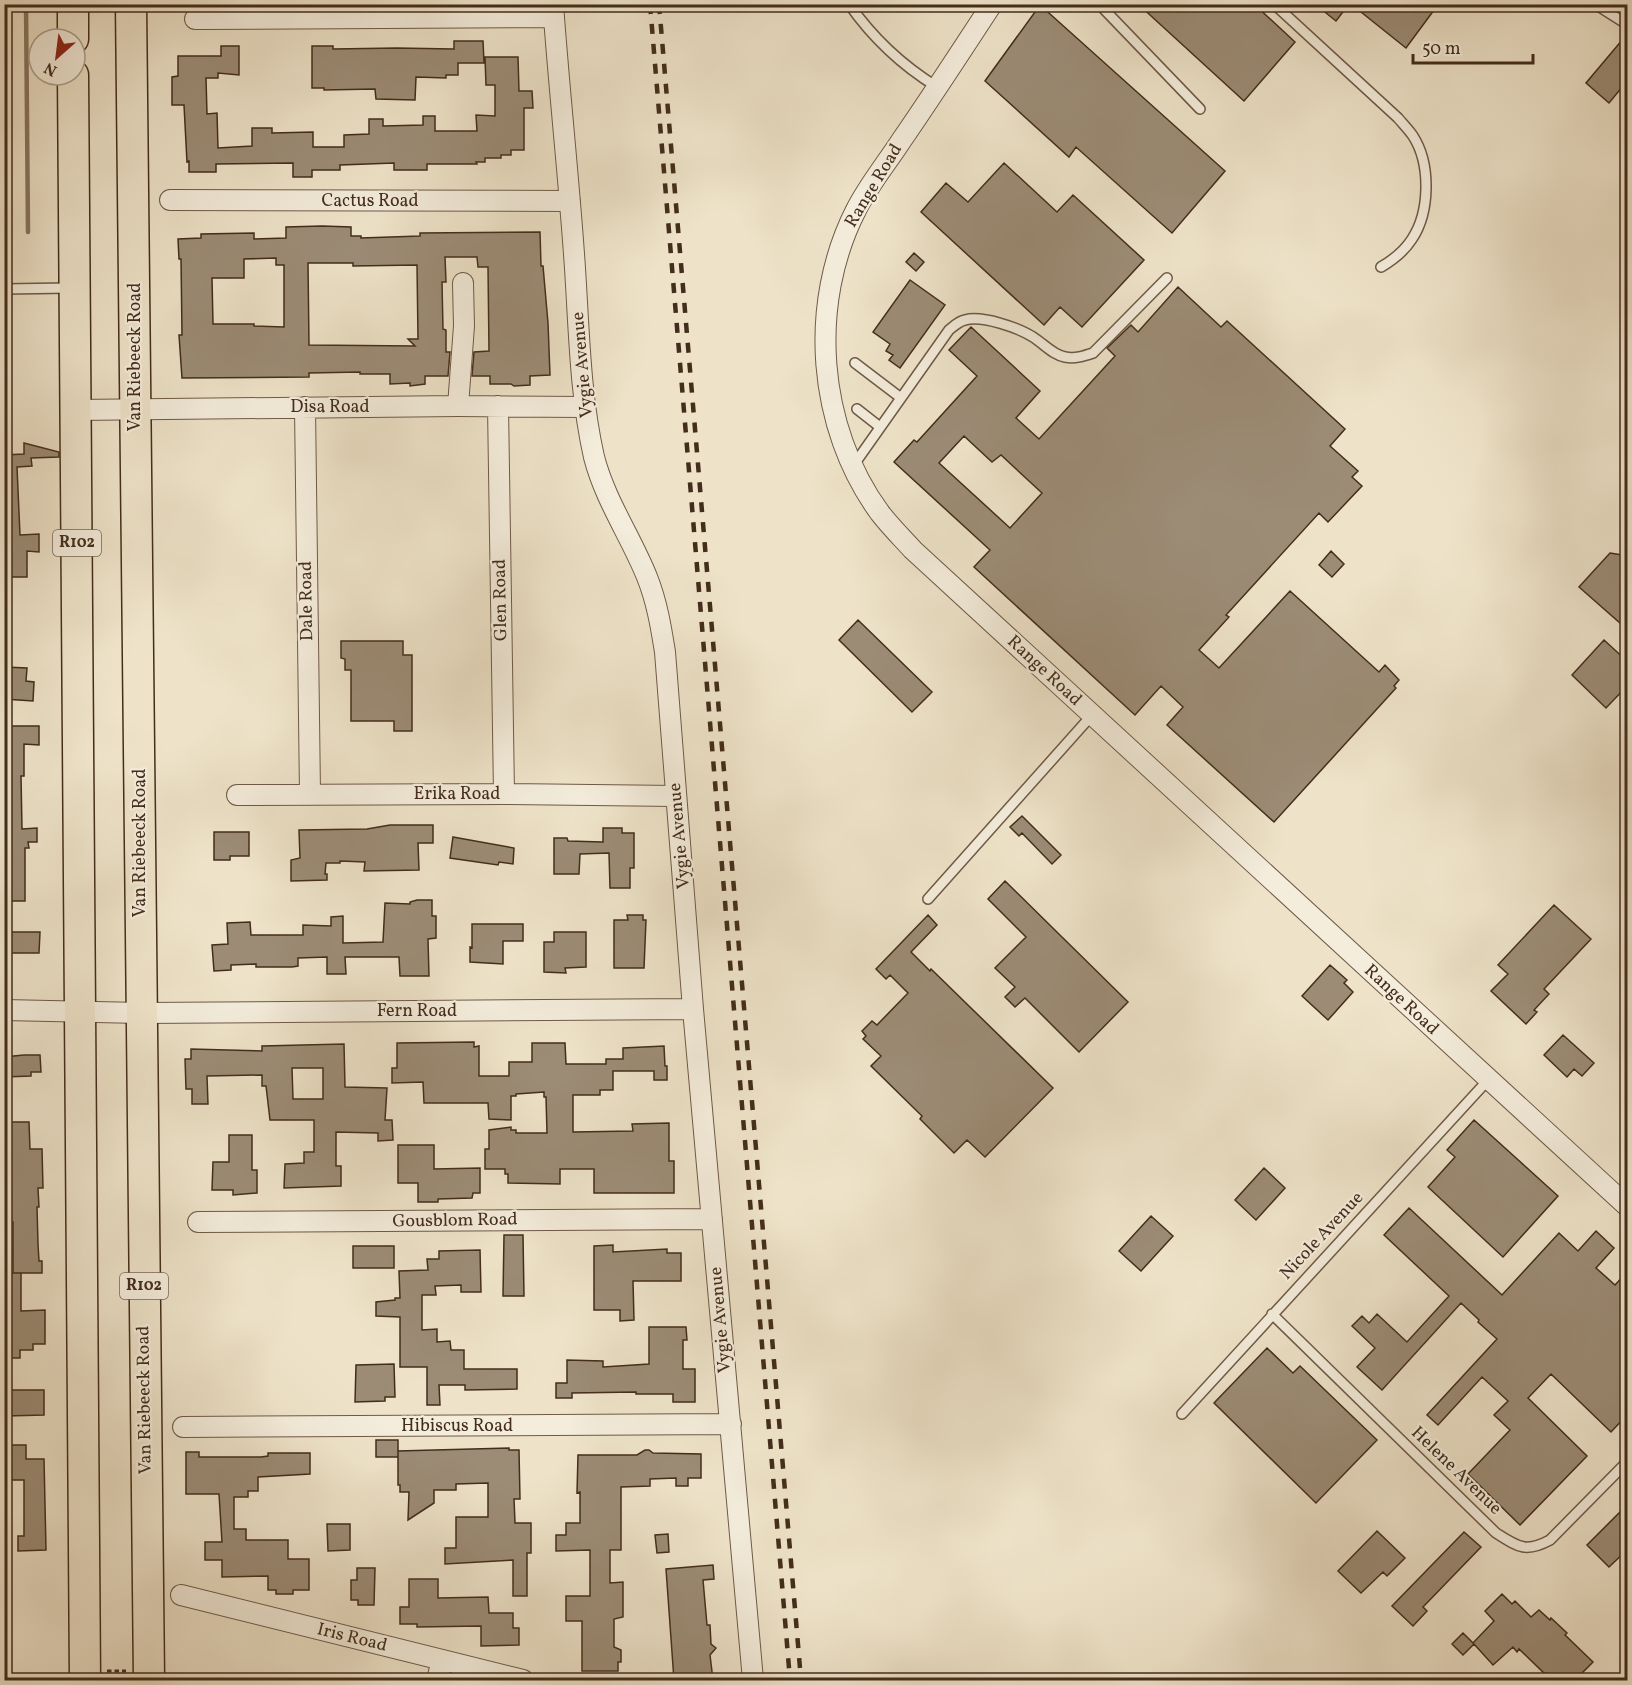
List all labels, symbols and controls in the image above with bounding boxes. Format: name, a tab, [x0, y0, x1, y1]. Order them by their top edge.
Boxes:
north arrow	[27, 27, 87, 87]
scale bar	[1413, 27, 1533, 65]
text: 50 m	[1422, 37, 1461, 62]
text: N	[40, 56, 61, 81]
street label: Range Road	[839, 139, 909, 233]
street label: Cactus Road	[321, 189, 419, 214]
street label: Van Riebeeck Road	[123, 283, 148, 431]
street label: Vygie Avenue	[566, 311, 600, 419]
street label: Disa Road	[290, 395, 370, 420]
road number: R102	[53, 530, 101, 556]
street label: Glen Road	[488, 559, 514, 641]
street label: Dale Road	[294, 561, 320, 641]
street label: Range Road	[1001, 630, 1087, 712]
street label: Van Riebeeck Road	[128, 769, 153, 917]
street label: Erika Road	[414, 782, 500, 807]
street label: Vygie Avenue	[663, 782, 697, 890]
street label: Range Road	[1358, 959, 1444, 1041]
street label: Fern Road	[377, 999, 457, 1024]
street label: Nicole Avenue	[1274, 1186, 1370, 1286]
street label: Gousblom Road	[392, 1207, 518, 1235]
street label: Vygie Avenue	[704, 1266, 738, 1374]
road number: R102	[120, 1273, 168, 1299]
street label: Van Riebeeck Road	[131, 1325, 159, 1475]
street label: Hibiscus Road	[401, 1414, 513, 1439]
street label: Helene Avenue	[1405, 1421, 1507, 1521]
street label: Iris Road	[314, 1617, 390, 1659]

